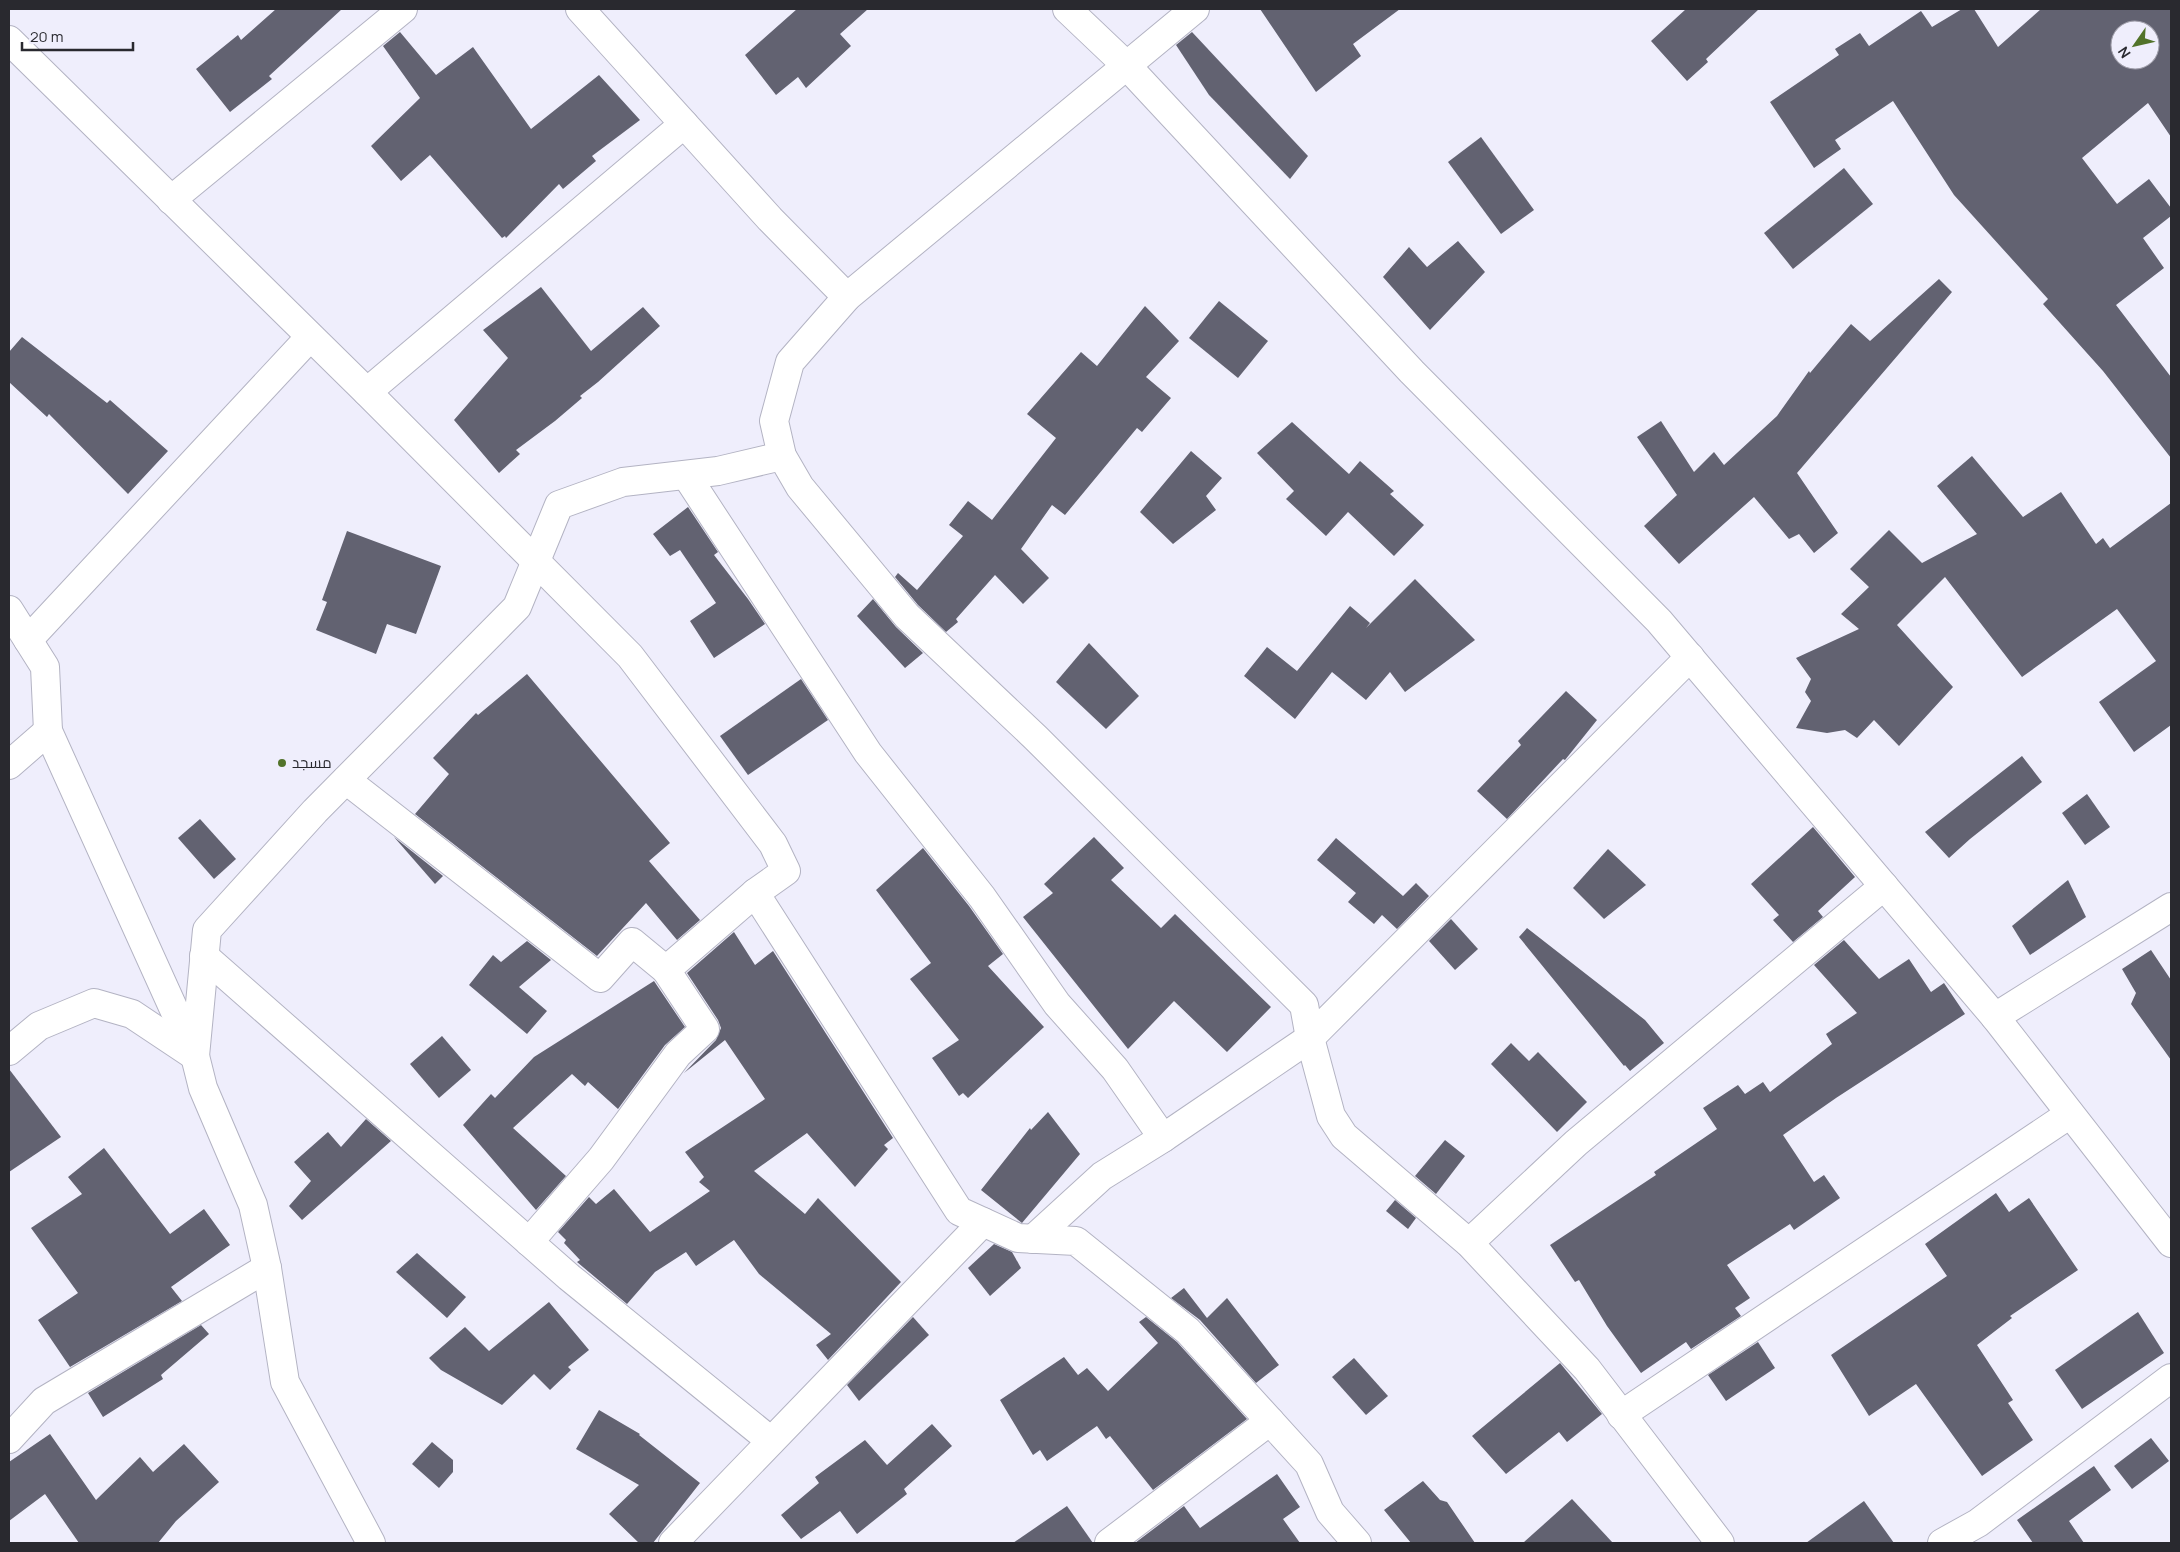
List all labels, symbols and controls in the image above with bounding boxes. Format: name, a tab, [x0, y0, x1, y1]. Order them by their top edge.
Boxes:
scale bar	[22, 20, 134, 52]
north arrow	[2110, 20, 2160, 70]
text: 20 m	[30, 26, 63, 47]
text: N	[2113, 43, 2134, 62]
place label: مسجد	[292, 752, 332, 773]
marker: مسجد	[276, 757, 288, 769]

